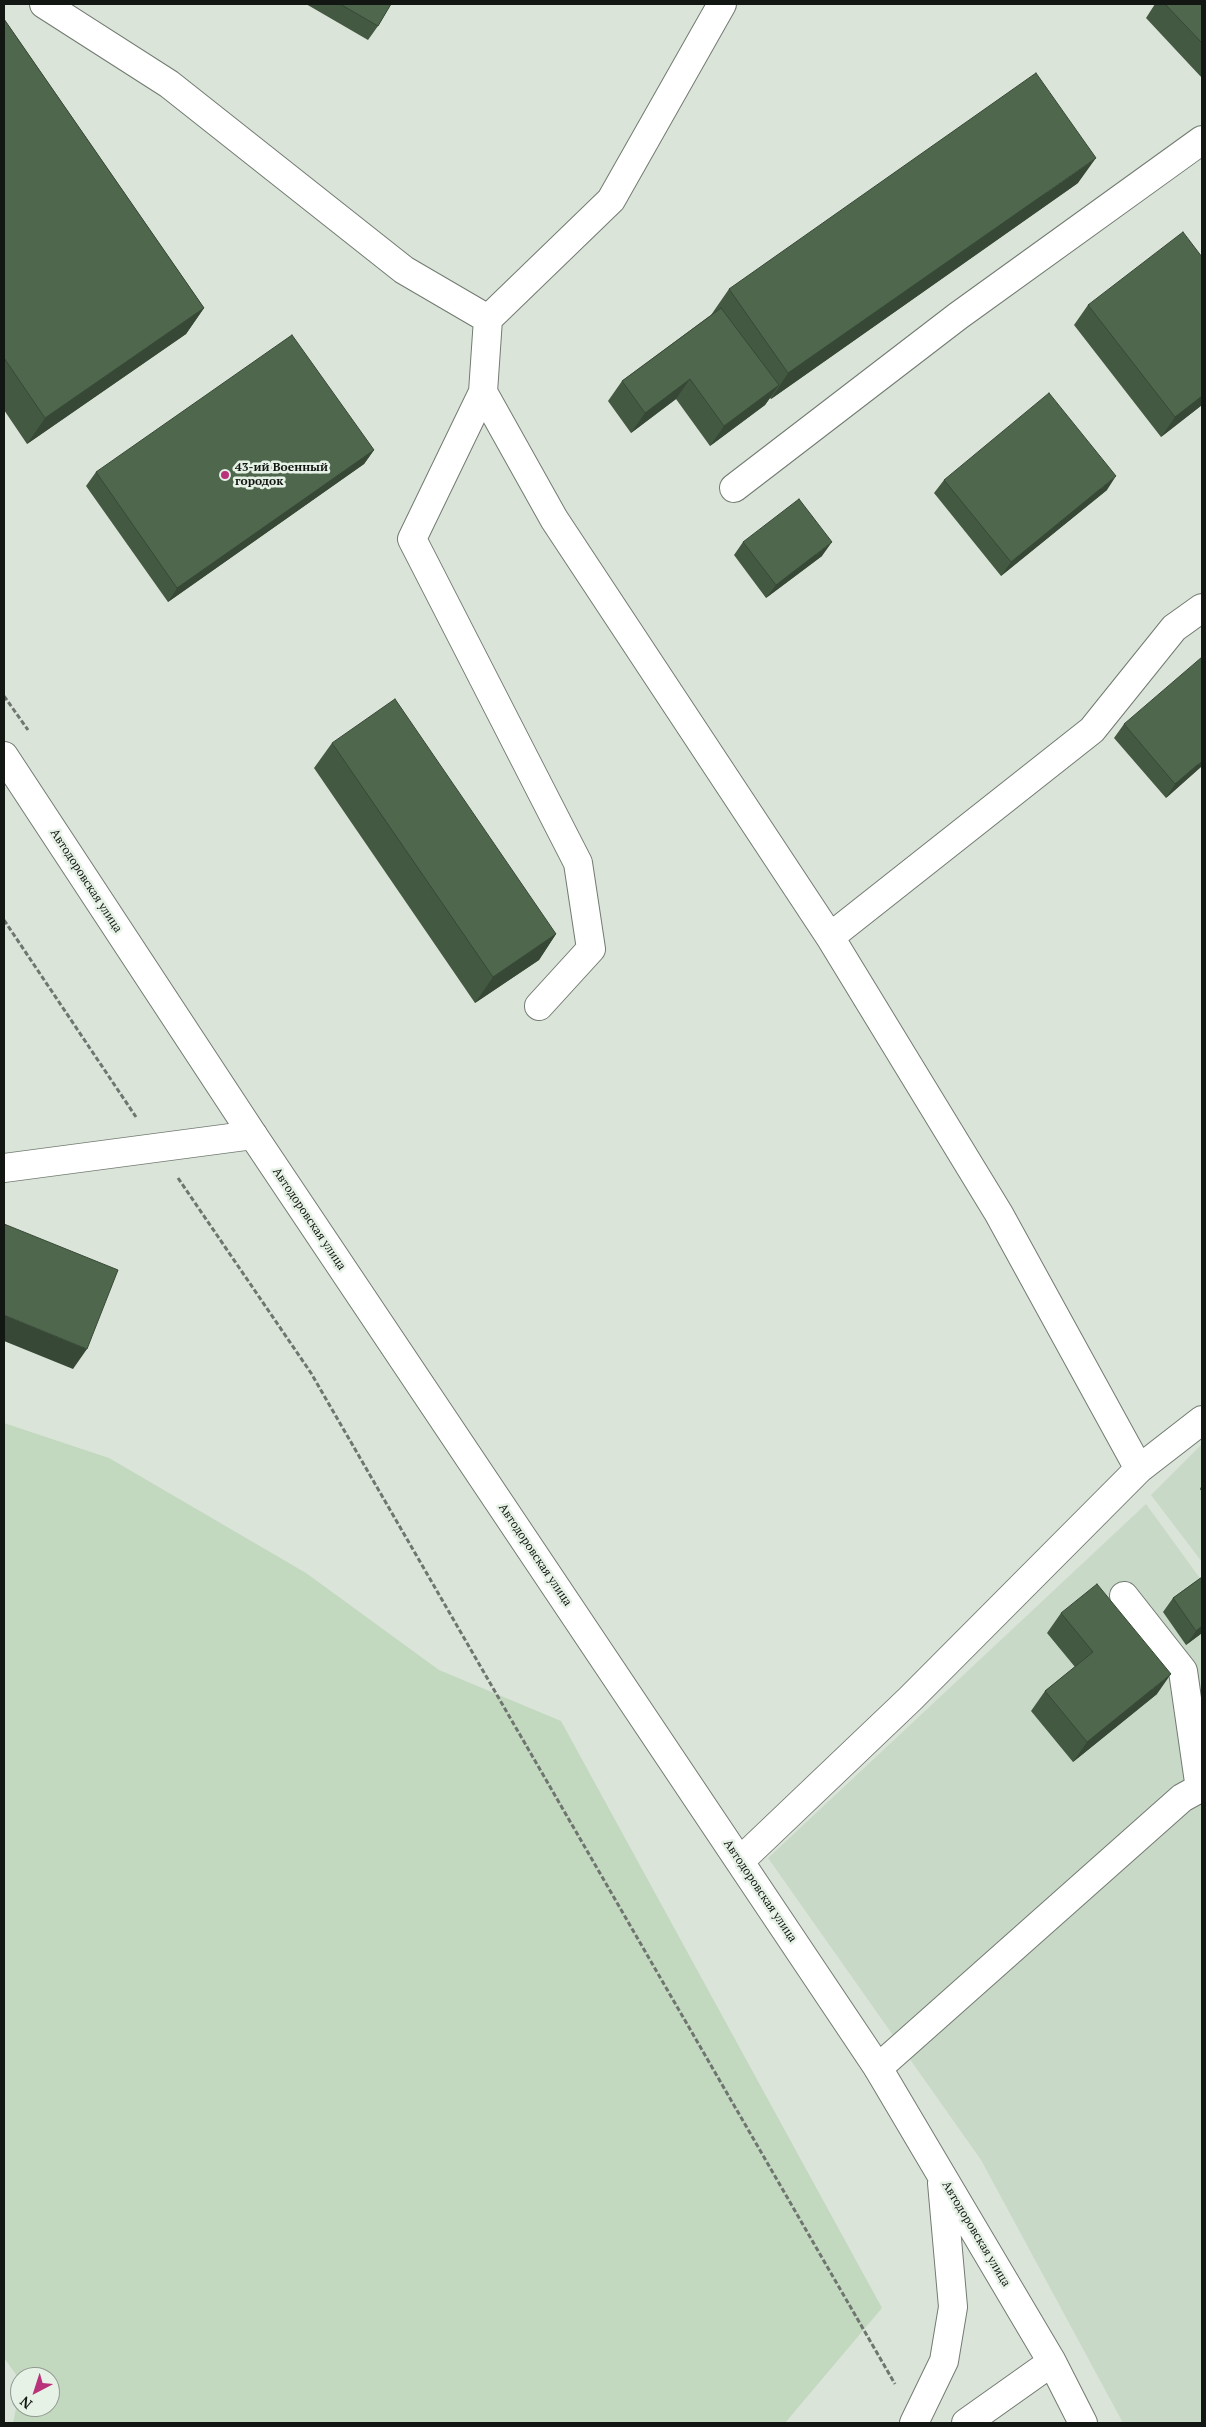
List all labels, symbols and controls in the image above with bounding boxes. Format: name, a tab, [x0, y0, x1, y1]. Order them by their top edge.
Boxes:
place label: 43-ий Военный городок	[235, 461, 328, 489]
marker: 43-ий Военный городок	[219, 469, 231, 481]
street label: Автодоровская улица	[47, 827, 125, 935]
street label: Автодоровская улица	[269, 1165, 349, 1273]
street label: Автодоровская улица	[495, 1501, 575, 1609]
street label: Автодоровская улица	[720, 1837, 800, 1945]
street label: Автодоровская улица	[939, 2179, 1013, 2289]
north arrow	[10, 2367, 60, 2417]
text: N	[16, 2392, 36, 2414]

